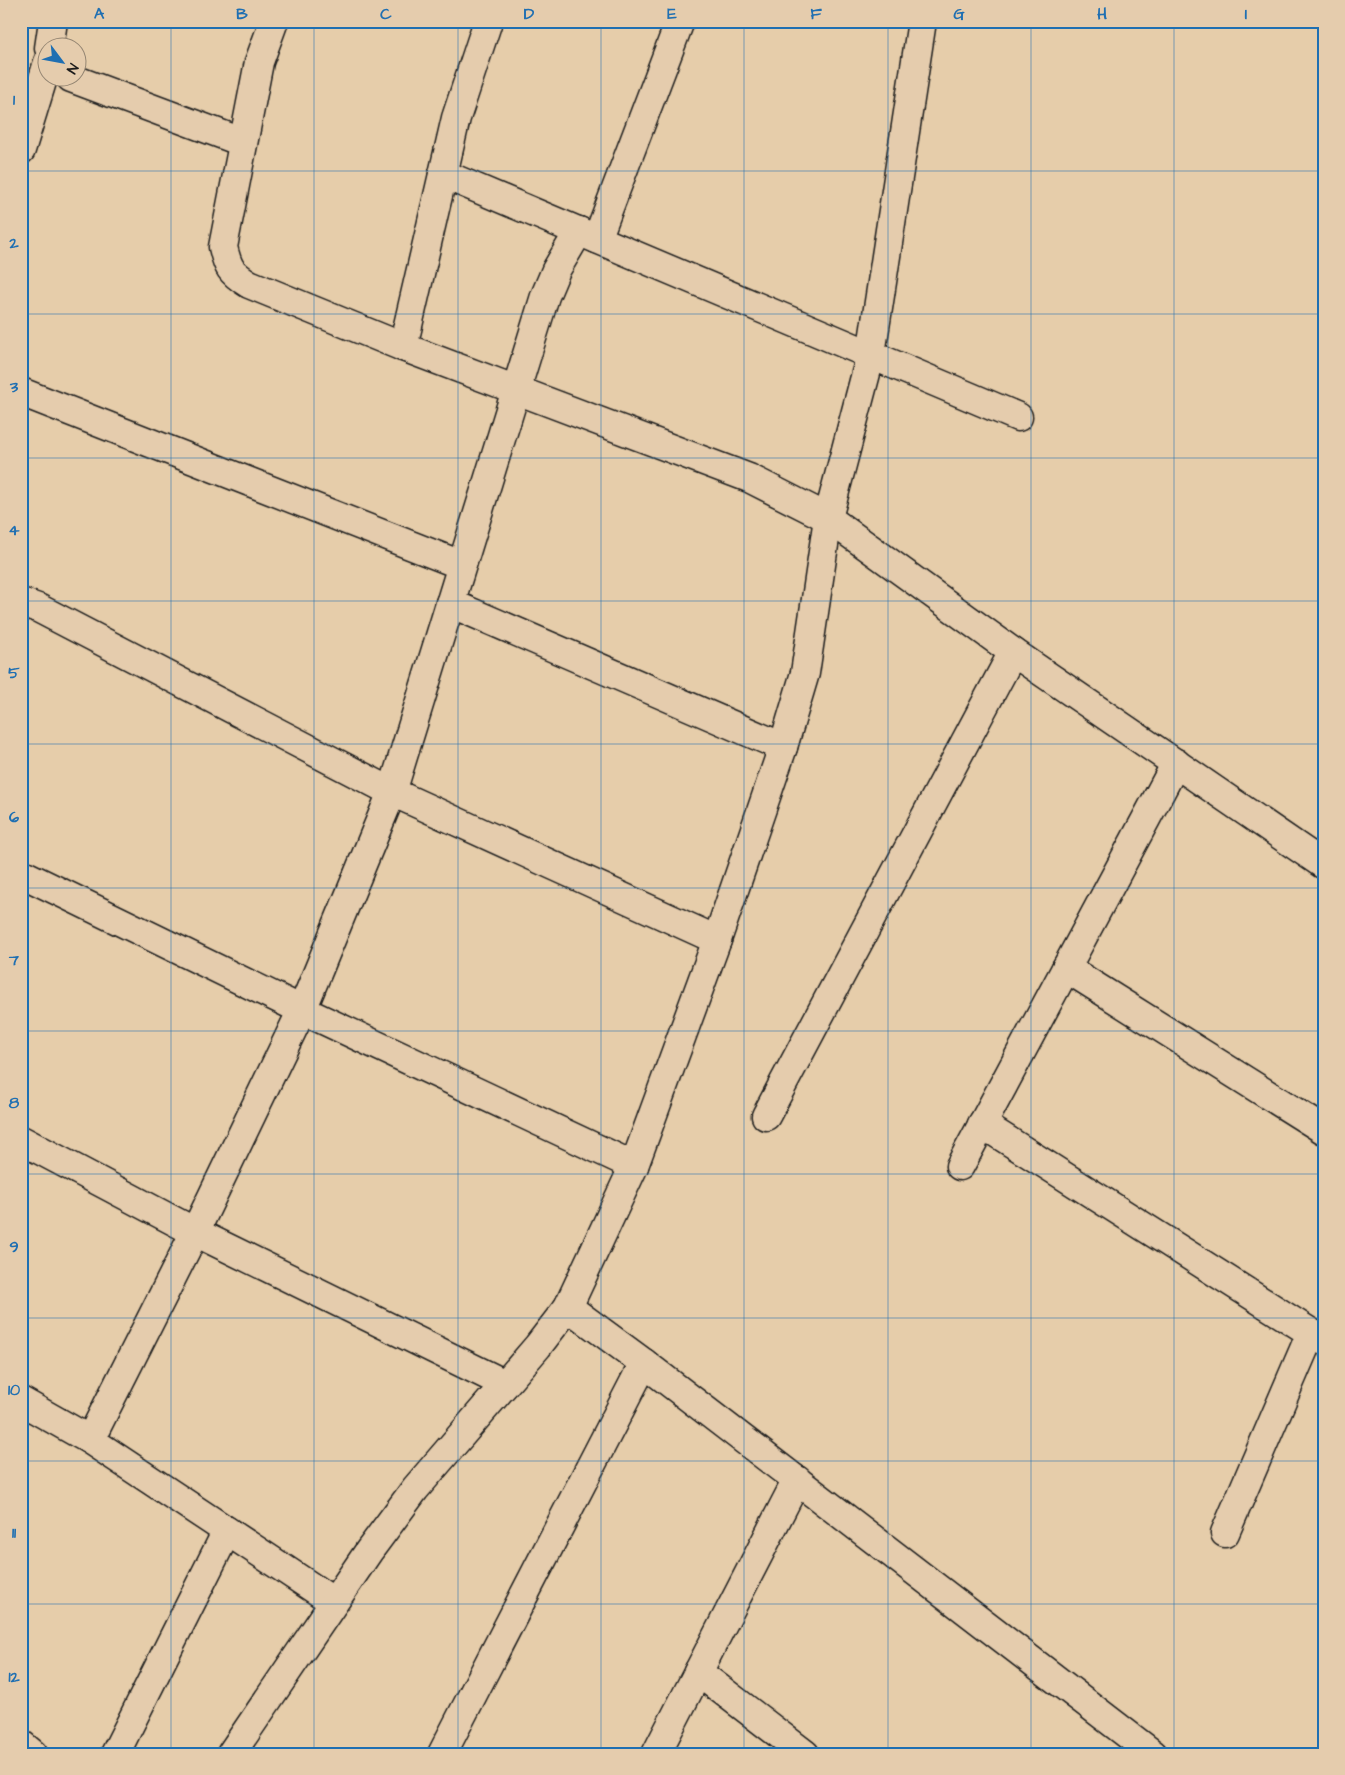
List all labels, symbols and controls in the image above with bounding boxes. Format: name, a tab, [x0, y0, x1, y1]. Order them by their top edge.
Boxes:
text: A	[94, 3, 105, 25]
text: B	[236, 3, 248, 25]
text: C	[380, 3, 392, 25]
text: D	[524, 3, 535, 25]
text: E	[667, 3, 677, 25]
text: F	[810, 3, 822, 25]
text: G	[953, 3, 965, 25]
text: H	[1097, 3, 1107, 25]
text: I	[1245, 3, 1247, 25]
north arrow	[38, 38, 88, 88]
text: N	[61, 59, 83, 78]
text: 1	[13, 89, 16, 111]
text: 2	[8, 232, 19, 254]
text: 3	[9, 376, 19, 398]
text: 4	[9, 519, 20, 541]
text: 5	[8, 662, 20, 684]
text: 6	[9, 806, 19, 828]
text: 7	[8, 949, 19, 971]
text: 8	[9, 1092, 20, 1114]
text: 9	[9, 1236, 19, 1258]
text: 10	[8, 1379, 20, 1401]
text: 11	[12, 1522, 17, 1544]
text: 12	[8, 1666, 20, 1688]

